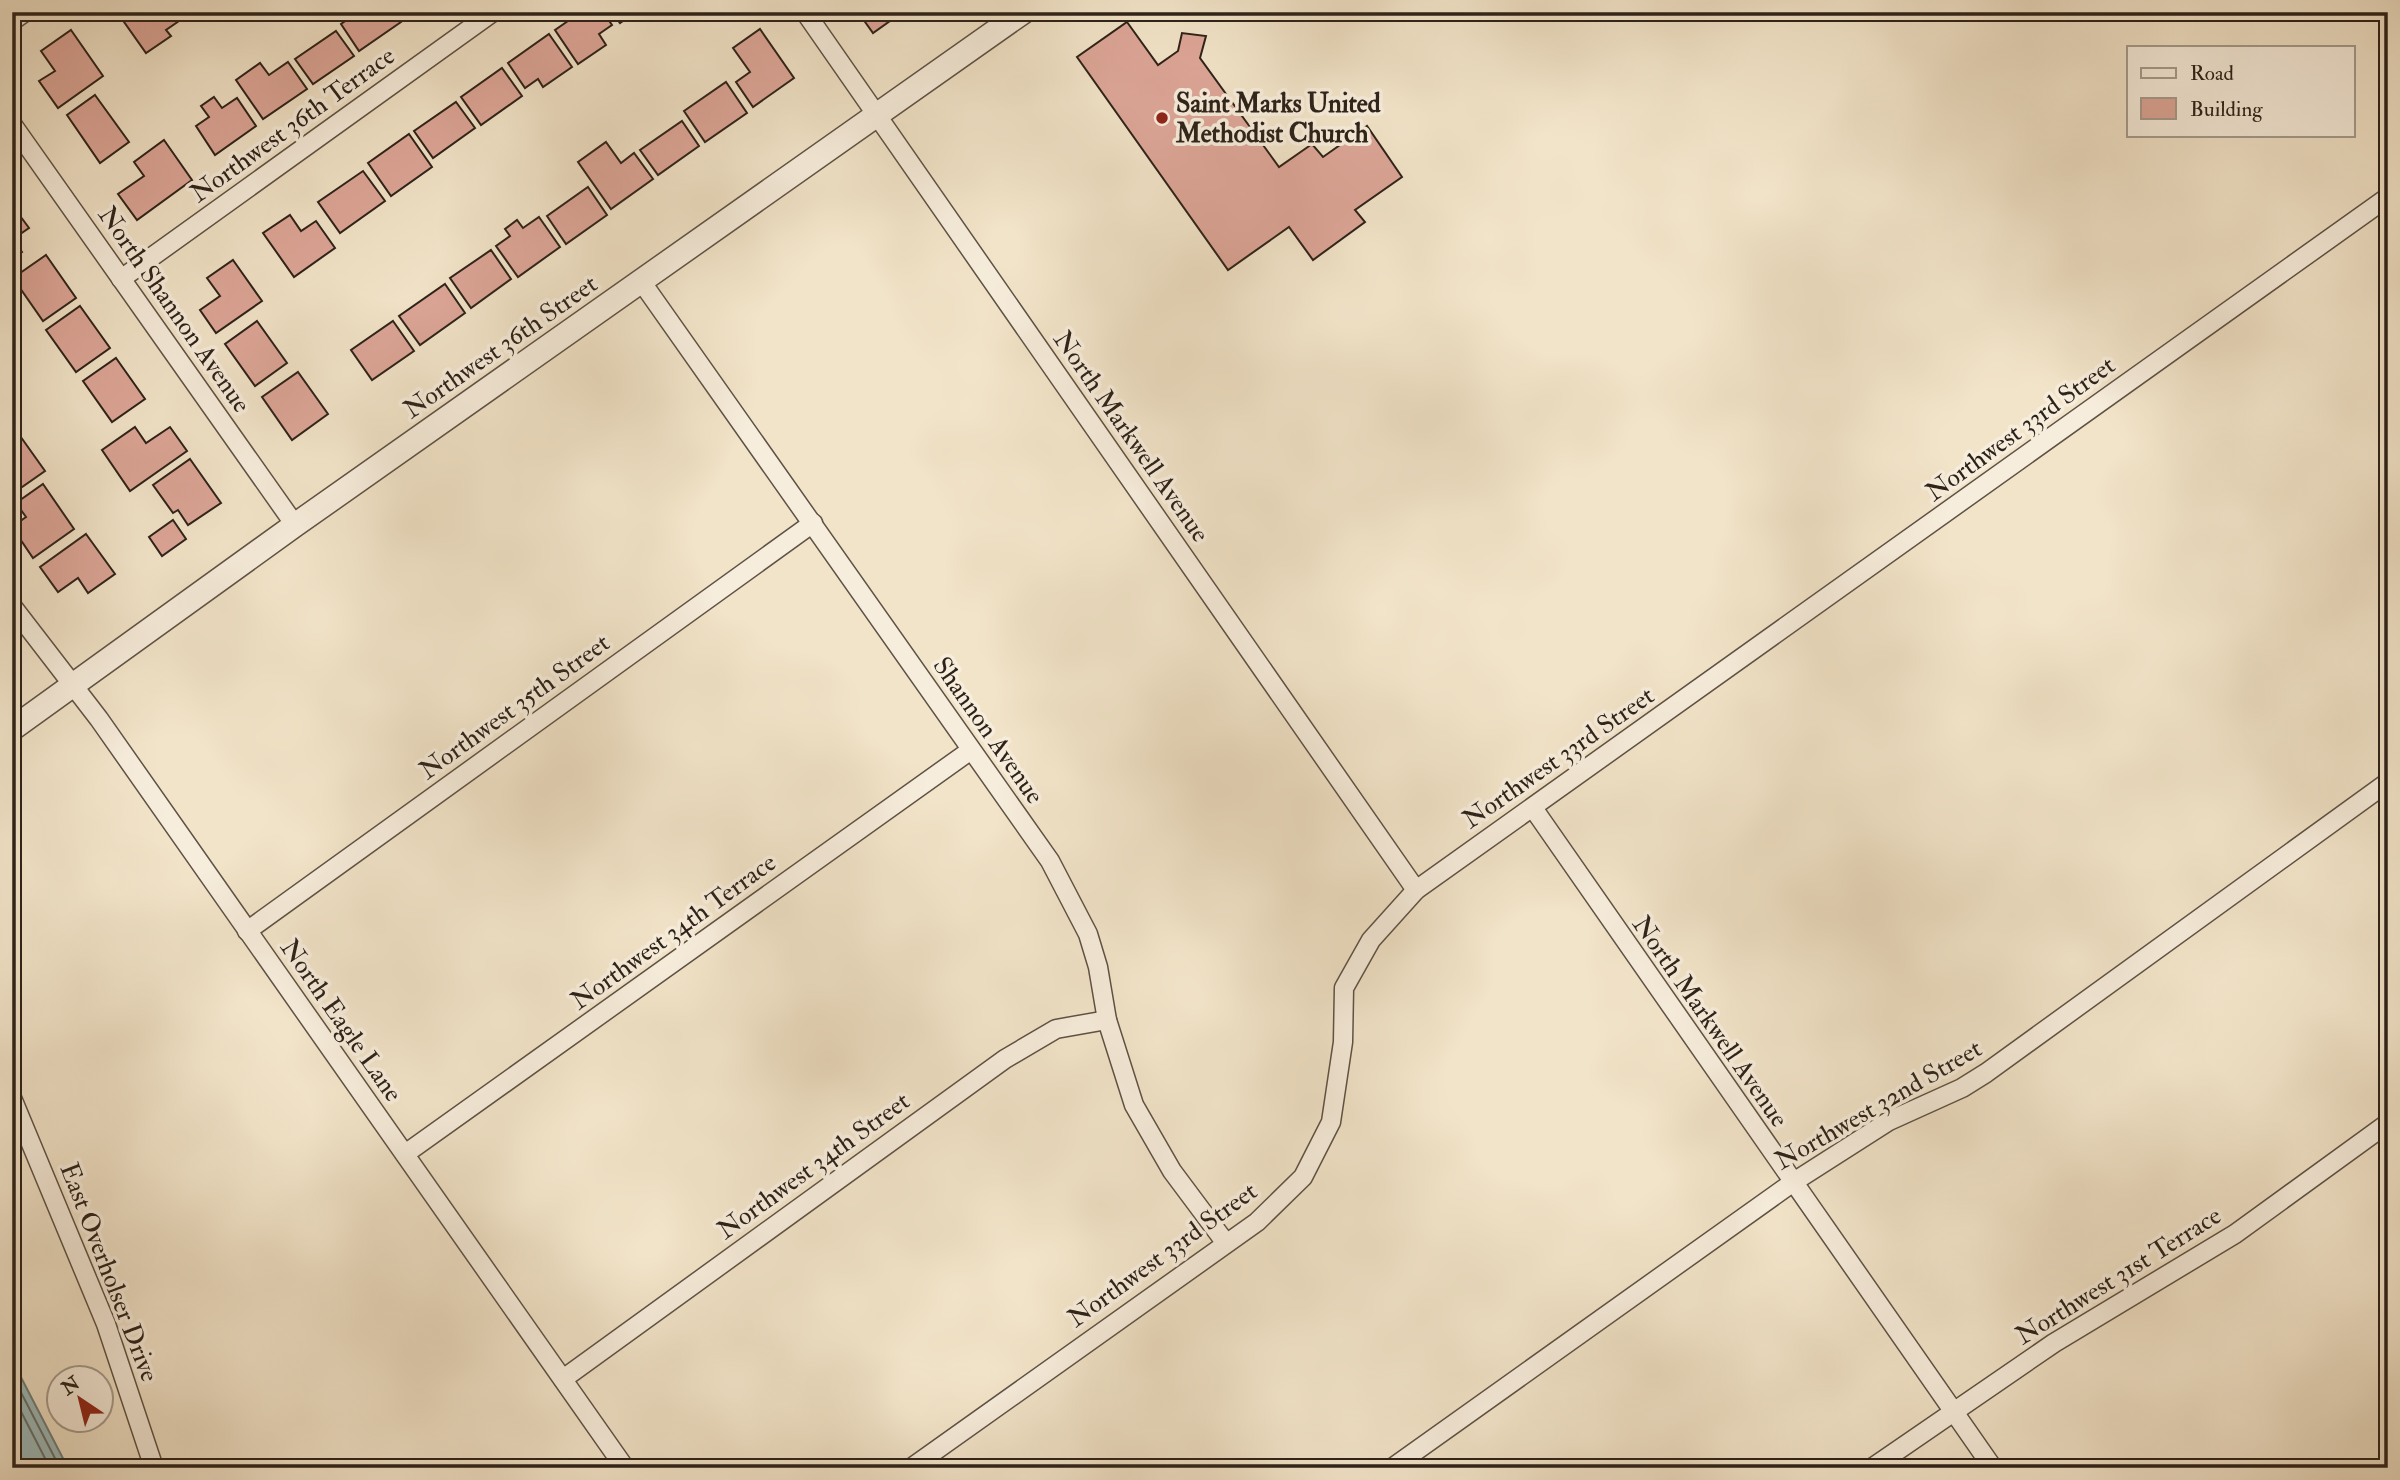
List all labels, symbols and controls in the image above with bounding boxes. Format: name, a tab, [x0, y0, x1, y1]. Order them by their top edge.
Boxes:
street label: Northwest 36th Terrace	[184, 40, 401, 210]
legend	[2127, 46, 2354, 136]
text: Road	[2190, 60, 2235, 87]
place label: Saint Marks United Methodist Church	[1175, 88, 1381, 150]
text: Building	[2190, 96, 2263, 123]
marker: Saint Marks United Methodist Church	[1154, 110, 1170, 126]
street label: North Shannon Avenue	[91, 200, 258, 419]
street label: Northwest 36th Street	[397, 268, 604, 426]
street label: North Markwell Avenue	[1046, 325, 1216, 549]
street label: Northwest 33rd Street	[1920, 349, 2122, 508]
street label: Northwest 35th Street	[413, 627, 616, 787]
street label: Shannon Avenue	[926, 651, 1051, 810]
street label: Northwest 33rd Street	[1457, 680, 1661, 836]
street label: Northwest 34th Terrace	[565, 847, 783, 1017]
street label: North Markwell Avenue	[1625, 910, 1795, 1134]
street label: North Eagle Lane	[273, 933, 409, 1108]
street label: Northwest 32nd Street	[1769, 1033, 1988, 1177]
street label: Northwest 34th Street	[711, 1085, 916, 1246]
street label: East Overholser Drive	[53, 1158, 166, 1386]
street label: Northwest 33rd Street	[1062, 1175, 1264, 1334]
street label: Northwest 31st Terrace	[2010, 1200, 2227, 1352]
north arrow	[46, 1364, 116, 1434]
text: N	[56, 1371, 85, 1401]

